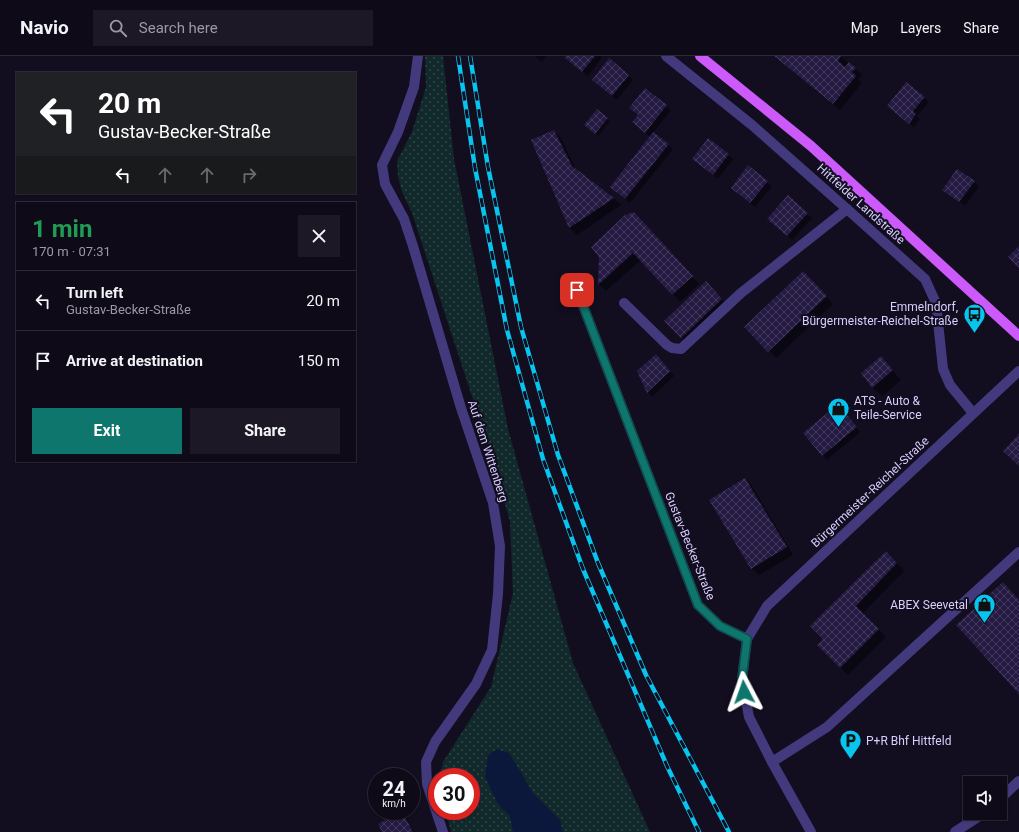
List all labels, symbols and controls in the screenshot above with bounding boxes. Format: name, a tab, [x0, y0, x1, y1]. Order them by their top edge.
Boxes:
search box	[93, 10, 373, 46]
text: Navio	[20, 16, 69, 39]
icon: search	[107, 17, 129, 39]
text: Search here	[139, 19, 218, 37]
text: Map	[851, 20, 878, 36]
text: Layers	[900, 20, 941, 36]
text: Share	[963, 20, 999, 36]
text: 20 m	[98, 87, 161, 120]
icon: left	[32, 88, 84, 140]
text: Gustav-Becker-Straße	[98, 121, 271, 142]
street label: Hittfelder Landstraße	[814, 161, 908, 247]
icon: left	[112, 164, 134, 186]
icon: ahead	[154, 164, 176, 186]
icon: ahead	[196, 164, 218, 186]
icon: right	[238, 164, 260, 186]
text: 1 min	[32, 215, 92, 243]
button: close	[298, 215, 340, 257]
text: 170 m · 07:31	[32, 244, 111, 259]
pin	[560, 273, 594, 307]
icon: arrive	[566, 279, 588, 301]
text: Turn left	[66, 284, 123, 302]
icon: left	[32, 290, 54, 312]
text: 20 m	[306, 292, 340, 310]
place label: Emmelndorf, Bürgermeister-Reichel-Straße	[802, 300, 958, 328]
bus stop icon: Emmelndorf, Bürgermeister-Reichel-Straße	[961, 301, 987, 334]
text: Gustav-Becker-Straße	[66, 302, 191, 317]
icon: arrive	[32, 350, 54, 372]
text: Arrive at destination	[66, 352, 203, 370]
text: 150 m	[298, 352, 340, 370]
place label: ATS - Auto & Teile-Service	[854, 394, 922, 422]
shop icon: ATS - Auto & Teile-Service	[825, 395, 851, 428]
street label: Auf dem Wittenberg	[465, 398, 511, 504]
button: Exit	[32, 408, 182, 454]
button: Share	[190, 408, 340, 454]
street label: Bürgermeister-Reichel-Straße	[808, 434, 932, 550]
street label: Gustav-Becker-Straße	[662, 490, 718, 602]
shop icon: ABEX Seevetal	[971, 592, 997, 625]
place label: ABEX Seevetal	[890, 598, 968, 612]
position arrow	[723, 671, 765, 713]
parking icon: P+R Bhf Hittfeld	[837, 728, 863, 761]
place label: P+R Bhf Hittfeld	[866, 734, 951, 748]
speed limit sign: 30	[428, 768, 480, 820]
map controls	[963, 776, 1007, 820]
button: sound	[963, 776, 1007, 820]
text: 24	[383, 777, 405, 801]
text: km/h	[382, 798, 406, 809]

